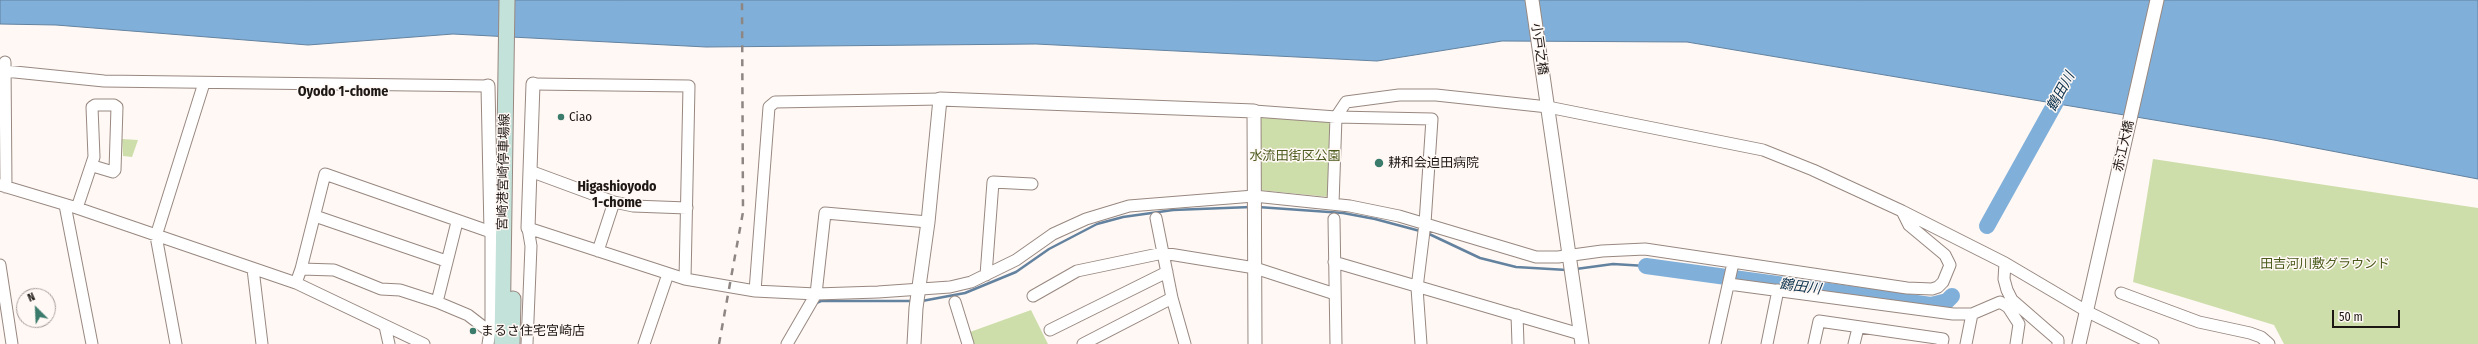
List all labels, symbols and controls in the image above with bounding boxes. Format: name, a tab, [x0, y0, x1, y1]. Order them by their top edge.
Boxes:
street label: 小戸之橋	[1528, 22, 1550, 76]
water label: 鶴田川	[2043, 70, 2079, 114]
district label: Oyodo 1-chome	[298, 84, 388, 100]
place label: Ciao	[569, 109, 592, 125]
marker: Ciao	[556, 112, 566, 122]
street label: 宮崎港宮崎停車場線	[495, 113, 513, 231]
street label: 赤江大橋	[2111, 119, 2137, 173]
park label: 水流田街区公園	[1250, 148, 1340, 164]
place label: 耕和会迫田病院	[1388, 155, 1479, 171]
marker: 耕和会迫田病院	[1373, 157, 1385, 169]
district label: Higashioyodo 1-chome	[577, 179, 657, 212]
park label: 田吉河川敷グラウンド	[2260, 256, 2390, 272]
water label: 鶴田川	[1778, 276, 1822, 298]
north arrow	[16, 288, 56, 328]
text: N	[26, 290, 37, 305]
scale bar	[2334, 302, 2402, 328]
text: 50 m	[2339, 310, 2363, 324]
place label: まるさ住宅宮崎店	[481, 323, 585, 339]
marker: まるさ住宅宮崎店	[468, 326, 478, 336]

